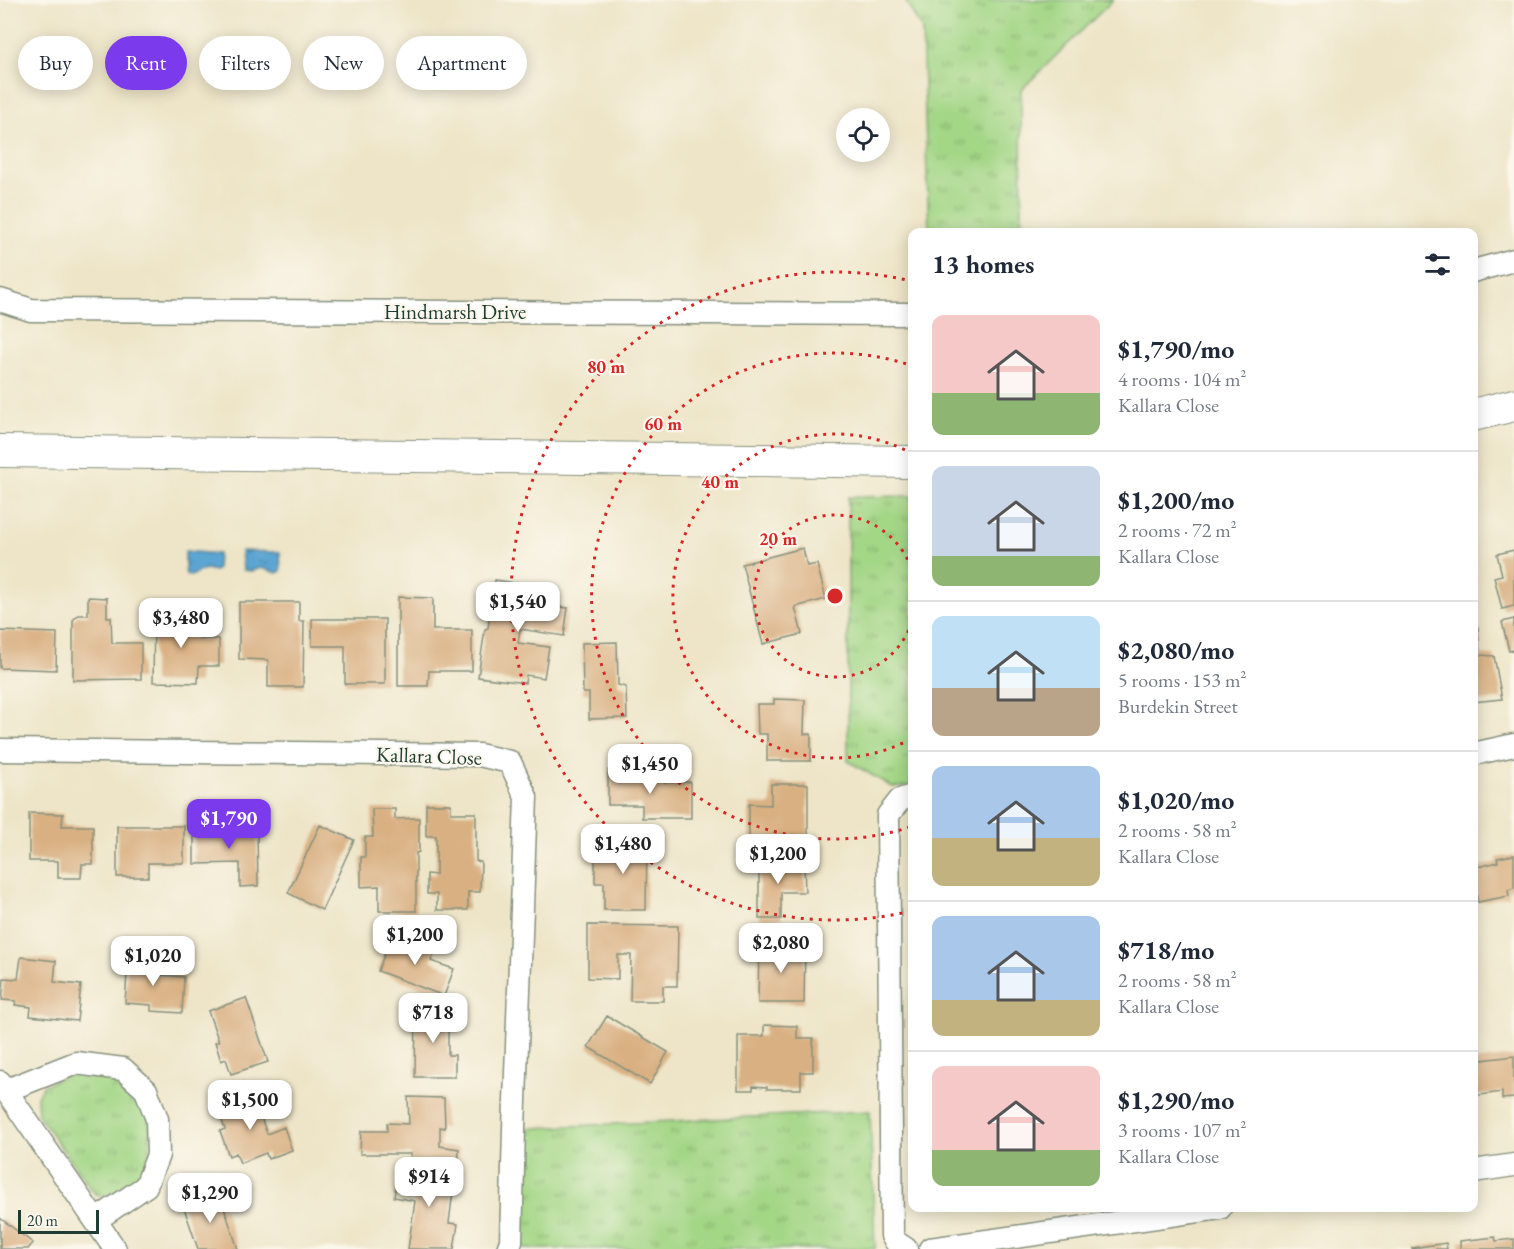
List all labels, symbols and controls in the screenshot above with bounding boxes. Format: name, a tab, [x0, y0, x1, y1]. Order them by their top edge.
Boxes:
chip: Buy	[18, 36, 93, 90]
chip: Rent	[105, 36, 187, 90]
chip: Filters	[199, 36, 291, 90]
chip: New	[303, 36, 384, 90]
chip: Apartment	[396, 36, 527, 90]
map controls	[836, 108, 890, 162]
button: locate	[836, 108, 890, 162]
text: 13 homes	[932, 247, 1034, 281]
icon: filters	[1421, 248, 1454, 281]
street label: Hindmarsh Drive	[384, 298, 526, 325]
text: $1,790/mo	[1118, 332, 1234, 366]
icon: home	[980, 339, 1052, 411]
text: 80 m	[587, 355, 625, 378]
text: 4 rooms · 104 m²	[1118, 366, 1246, 392]
text: Kallara Close	[1118, 392, 1219, 418]
text: 60 m	[644, 412, 682, 435]
text: 40 m	[701, 470, 739, 493]
text: $1,200/mo	[1118, 483, 1234, 517]
icon: home	[980, 490, 1052, 562]
text: 2 rooms · 72 m²	[1118, 517, 1237, 543]
text: 20 m	[759, 527, 797, 550]
text: Kallara Close	[1118, 543, 1219, 569]
pin: $1,540	[469, 582, 567, 633]
centre of rings	[825, 586, 845, 606]
text: $1,540	[490, 588, 546, 614]
pin: $3,480	[132, 598, 230, 649]
text: $3,480	[153, 604, 209, 630]
text: $2,080/mo	[1118, 633, 1234, 667]
icon: home	[980, 640, 1052, 712]
text: 5 rooms · 153 m²	[1118, 667, 1246, 693]
text: Burdekin Street	[1118, 693, 1238, 719]
street label: Kallara Close	[376, 740, 482, 771]
pin: $1,450	[601, 744, 699, 795]
text: $1,450	[622, 750, 678, 776]
text: $1,020/mo	[1118, 783, 1234, 817]
icon: home	[980, 790, 1052, 862]
pin: $1,790	[180, 799, 278, 850]
text: $1,790	[201, 805, 257, 831]
text: 2 rooms · 58 m²	[1118, 817, 1237, 843]
pin: $1,480	[574, 824, 672, 875]
text: $1,480	[595, 830, 651, 856]
pin: $1,200	[729, 834, 827, 885]
text: $1,200	[750, 840, 806, 866]
text: Kallara Close	[1118, 843, 1219, 869]
pin: $1,200	[366, 915, 464, 966]
text: $1,200	[387, 921, 443, 947]
pin: $2,080	[732, 923, 830, 974]
text: $2,080	[753, 929, 809, 955]
text: $718/mo	[1118, 933, 1214, 967]
pin: $1,020	[104, 936, 202, 987]
icon: home	[980, 940, 1052, 1012]
text: $1,020	[125, 942, 181, 968]
text: 2 rooms · 58 m²	[1118, 967, 1237, 993]
pin: $718	[397, 993, 469, 1044]
text: Kallara Close	[1118, 993, 1219, 1019]
text: $718	[413, 999, 453, 1025]
pin: $1,500	[201, 1080, 299, 1131]
text: $1,290/mo	[1118, 1083, 1234, 1117]
text: $1,500	[222, 1086, 278, 1112]
icon: home	[980, 1090, 1052, 1162]
text: 3 rooms · 107 m²	[1118, 1117, 1246, 1143]
text: Kallara Close	[1118, 1143, 1219, 1169]
pin: $914	[393, 1157, 465, 1208]
text: $914	[409, 1163, 449, 1189]
pin: $1,290	[161, 1173, 259, 1224]
text: $1,290	[182, 1179, 238, 1205]
scale bar	[18, 1207, 99, 1234]
text: 20 m	[27, 1210, 58, 1231]

